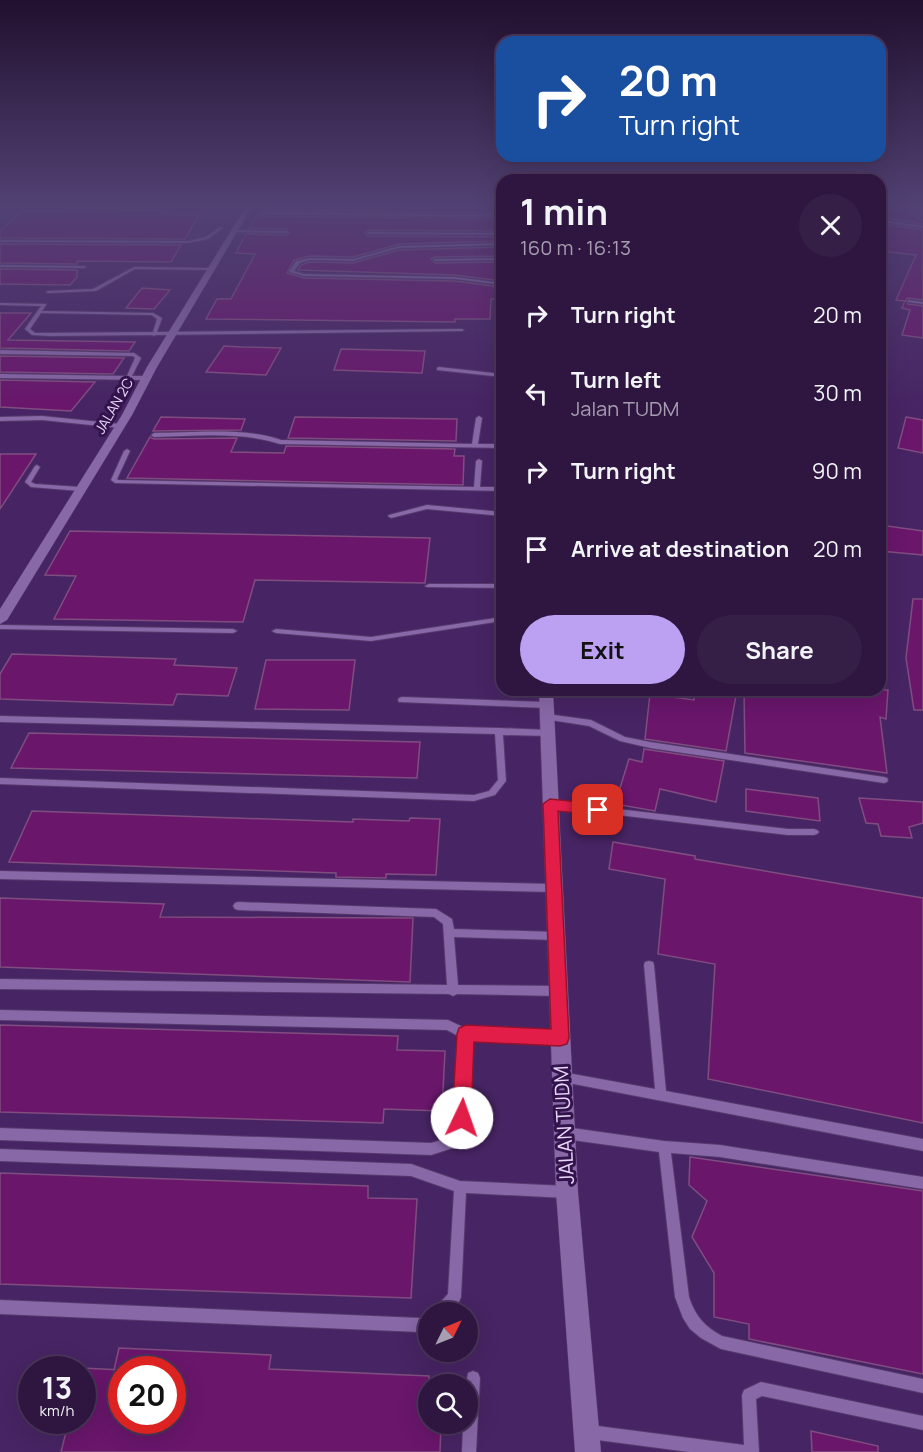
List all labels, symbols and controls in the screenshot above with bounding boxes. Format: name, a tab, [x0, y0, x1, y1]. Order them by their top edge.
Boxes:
text: 20 m	[619, 51, 718, 109]
icon: right	[520, 60, 598, 138]
text: Turn right	[619, 106, 740, 143]
text: 1 min	[520, 187, 608, 236]
button: close	[799, 194, 862, 257]
text: 160 m · 16:13	[520, 234, 631, 261]
icon: right	[520, 299, 553, 332]
text: Turn right	[571, 300, 676, 330]
text: 20 m	[813, 300, 862, 330]
text: Turn left	[571, 365, 661, 395]
street label: JALAN 2C	[90, 374, 137, 437]
icon: left	[520, 377, 553, 410]
text: 30 m	[813, 378, 862, 408]
text: Jalan TUDM	[571, 395, 679, 422]
icon: right	[520, 455, 553, 488]
text: Turn right	[571, 456, 676, 486]
text: 90 m	[812, 456, 862, 486]
icon: arrive	[520, 533, 553, 566]
text: Arrive at destination	[571, 534, 789, 564]
text: 20 m	[813, 534, 862, 564]
button: Exit	[520, 615, 685, 684]
button: Share	[697, 615, 862, 684]
pin	[572, 784, 623, 835]
icon: arrive	[581, 793, 614, 826]
street label: JALAN TUDM	[547, 1065, 580, 1185]
position arrow	[430, 1086, 494, 1150]
north arrow	[418, 1302, 478, 1362]
map controls	[418, 1302, 478, 1434]
speed limit sign: 20	[108, 1356, 186, 1434]
text: 13	[42, 1367, 72, 1408]
button: search	[418, 1374, 478, 1434]
text: km/h	[40, 1400, 74, 1421]

